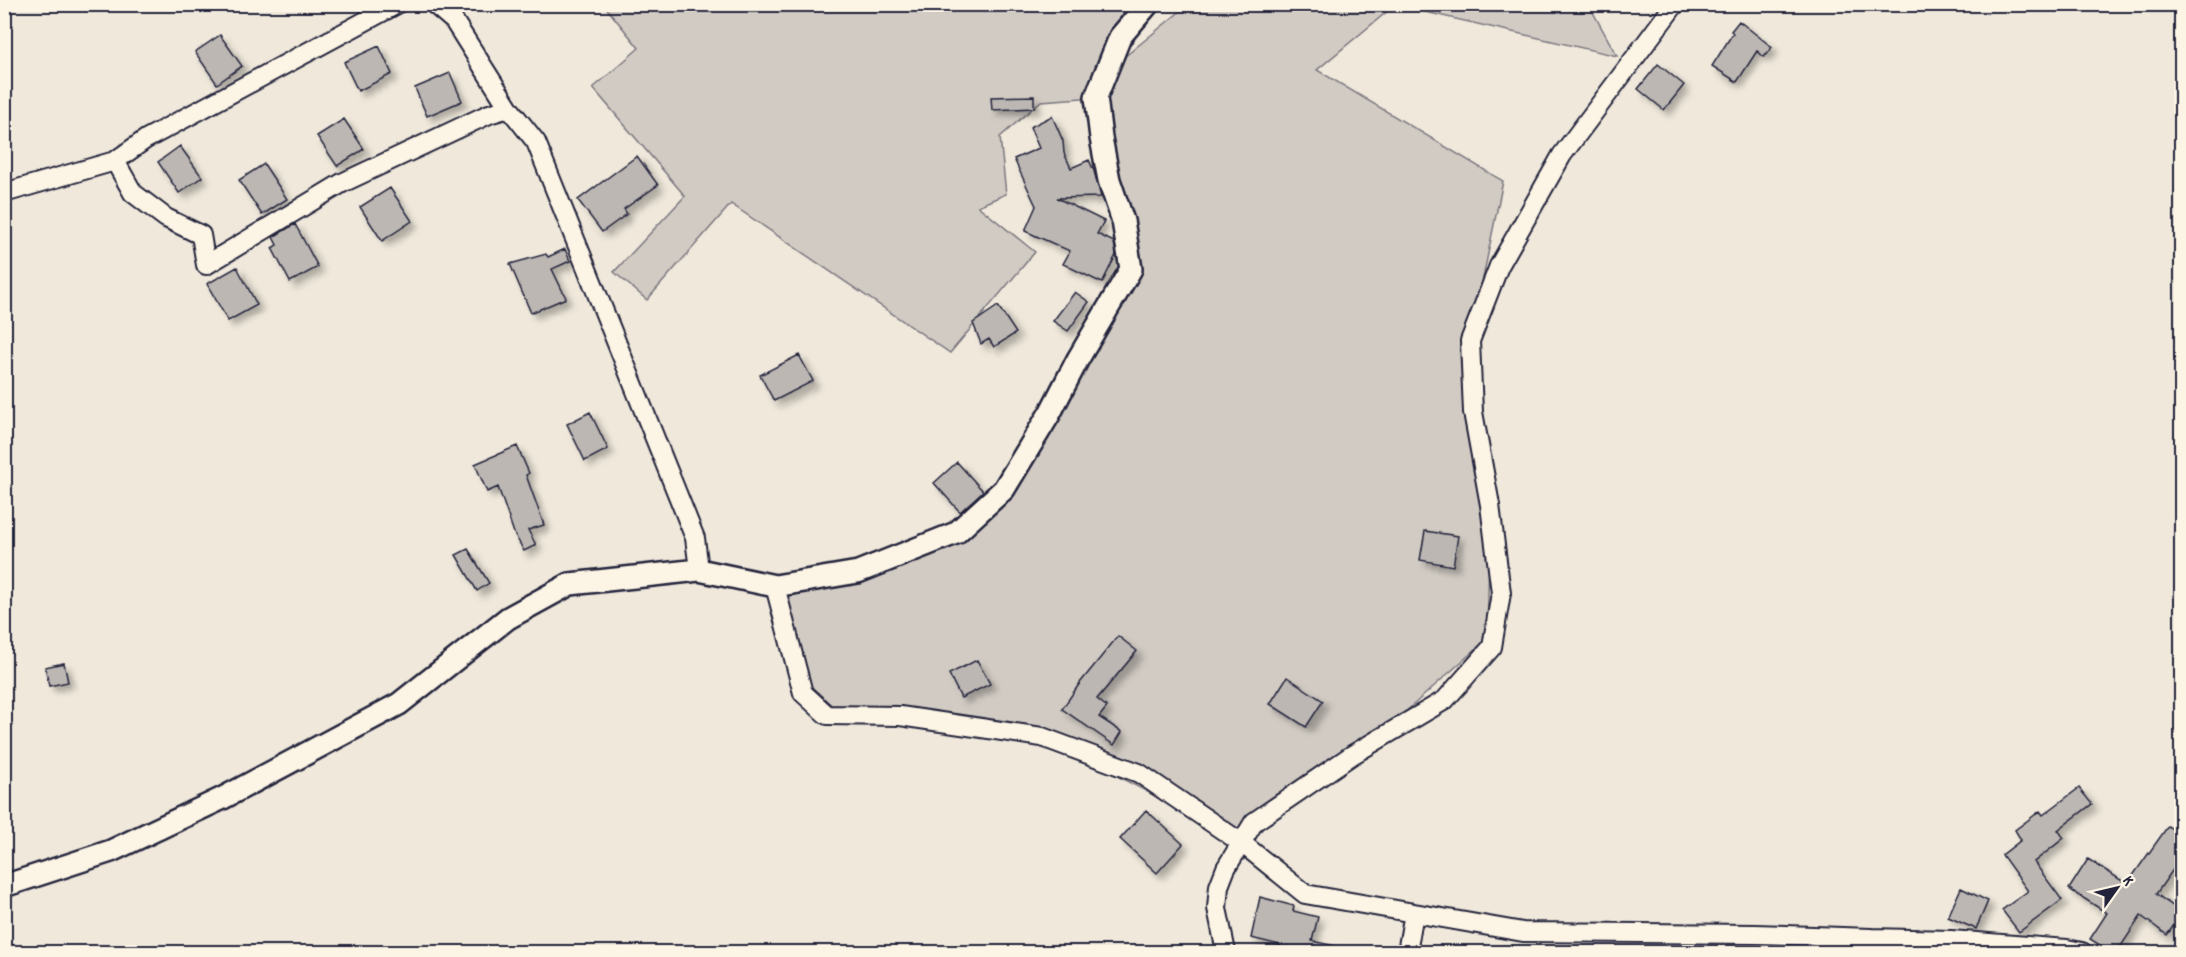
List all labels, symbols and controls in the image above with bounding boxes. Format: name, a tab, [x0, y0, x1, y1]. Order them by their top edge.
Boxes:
north arrow	[2087, 858, 2147, 918]
text: K	[2116, 872, 2139, 891]

